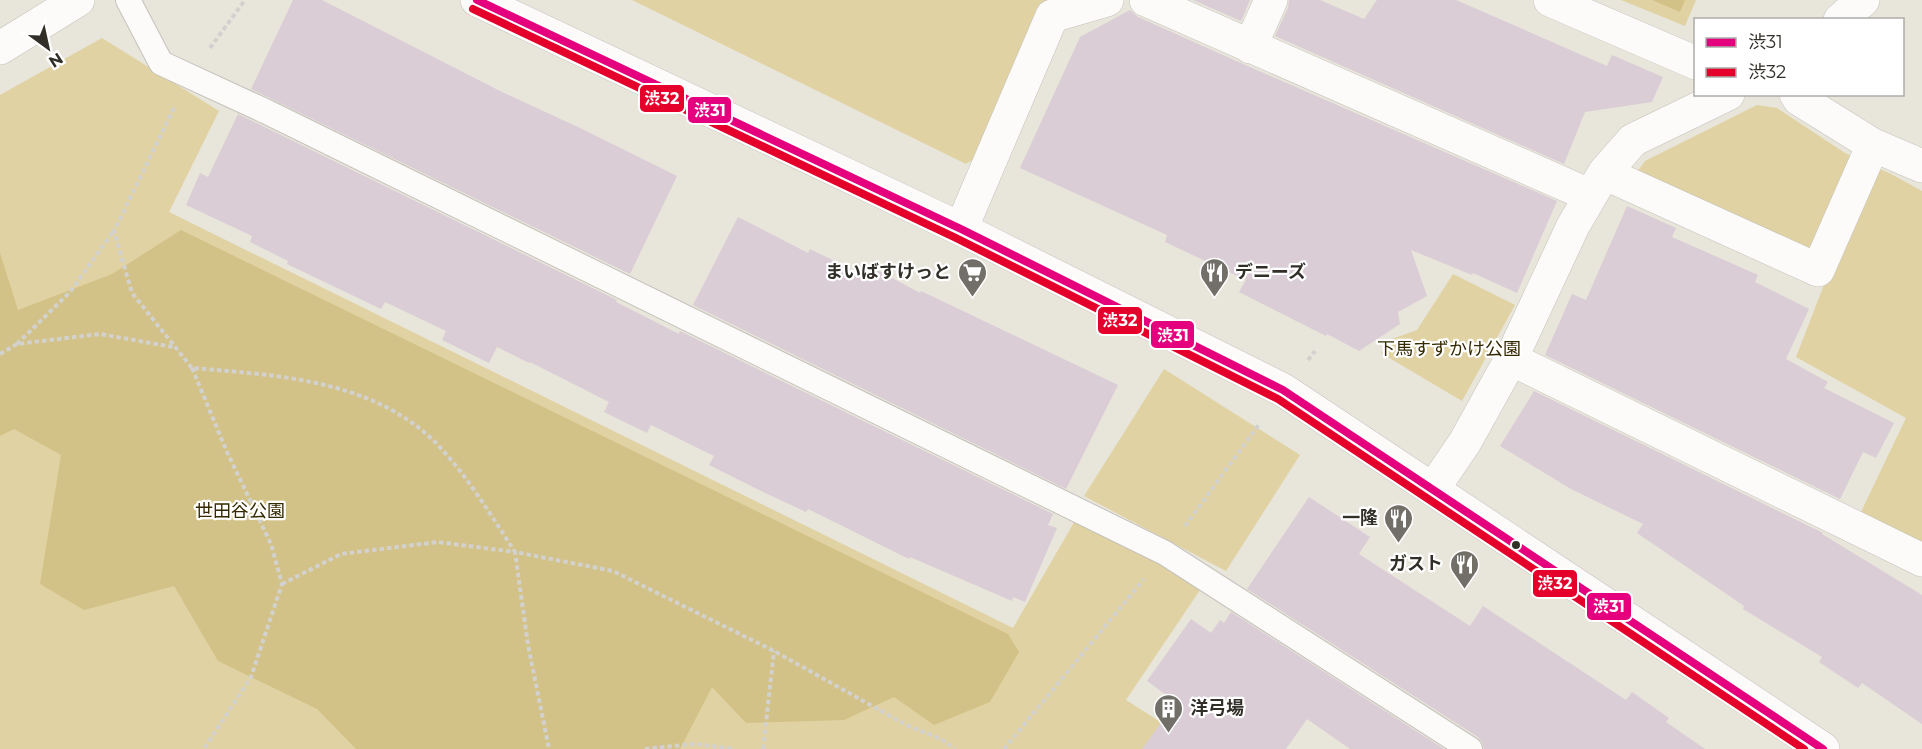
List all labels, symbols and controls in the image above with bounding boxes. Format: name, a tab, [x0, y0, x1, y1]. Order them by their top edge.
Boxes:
north arrow	[18, 18, 78, 78]
legend	[1694, 18, 1904, 96]
text: 渋31	[1748, 31, 1783, 53]
text: N	[45, 49, 66, 72]
text: 渋32	[1748, 61, 1786, 83]
line badge: 渋32	[639, 84, 685, 113]
text: 渋32	[645, 89, 679, 108]
line badge: 渋31	[687, 96, 732, 124]
text: 渋31	[694, 101, 726, 120]
supermarket icon: まいばすけっと	[956, 256, 988, 298]
restaurant icon: デニーズ	[1198, 256, 1230, 298]
place label: まいばすけっと	[825, 261, 951, 283]
place label: デニーズ	[1235, 261, 1306, 283]
line badge: 渋32	[1097, 306, 1143, 335]
text: 渋32	[1103, 311, 1137, 330]
line badge: 渋31	[1150, 320, 1195, 349]
text: 渋31	[1157, 326, 1189, 345]
park label: 下馬すずかけ公園	[1377, 338, 1521, 360]
park label: 世田谷公園	[195, 500, 285, 522]
restaurant icon: 一隆	[1383, 502, 1415, 544]
place label: 一隆	[1342, 507, 1378, 529]
unlabelled marker	[1510, 539, 1522, 551]
restaurant icon: ガスト	[1448, 548, 1480, 590]
place label: ガスト	[1389, 553, 1443, 575]
line badge: 渋32	[1532, 569, 1578, 598]
text: 渋32	[1538, 574, 1572, 593]
line badge: 渋31	[1586, 592, 1632, 621]
text: 渋31	[1593, 597, 1625, 616]
building icon: 洋弓場	[1153, 692, 1185, 734]
place label: 洋弓場	[1190, 697, 1244, 719]

